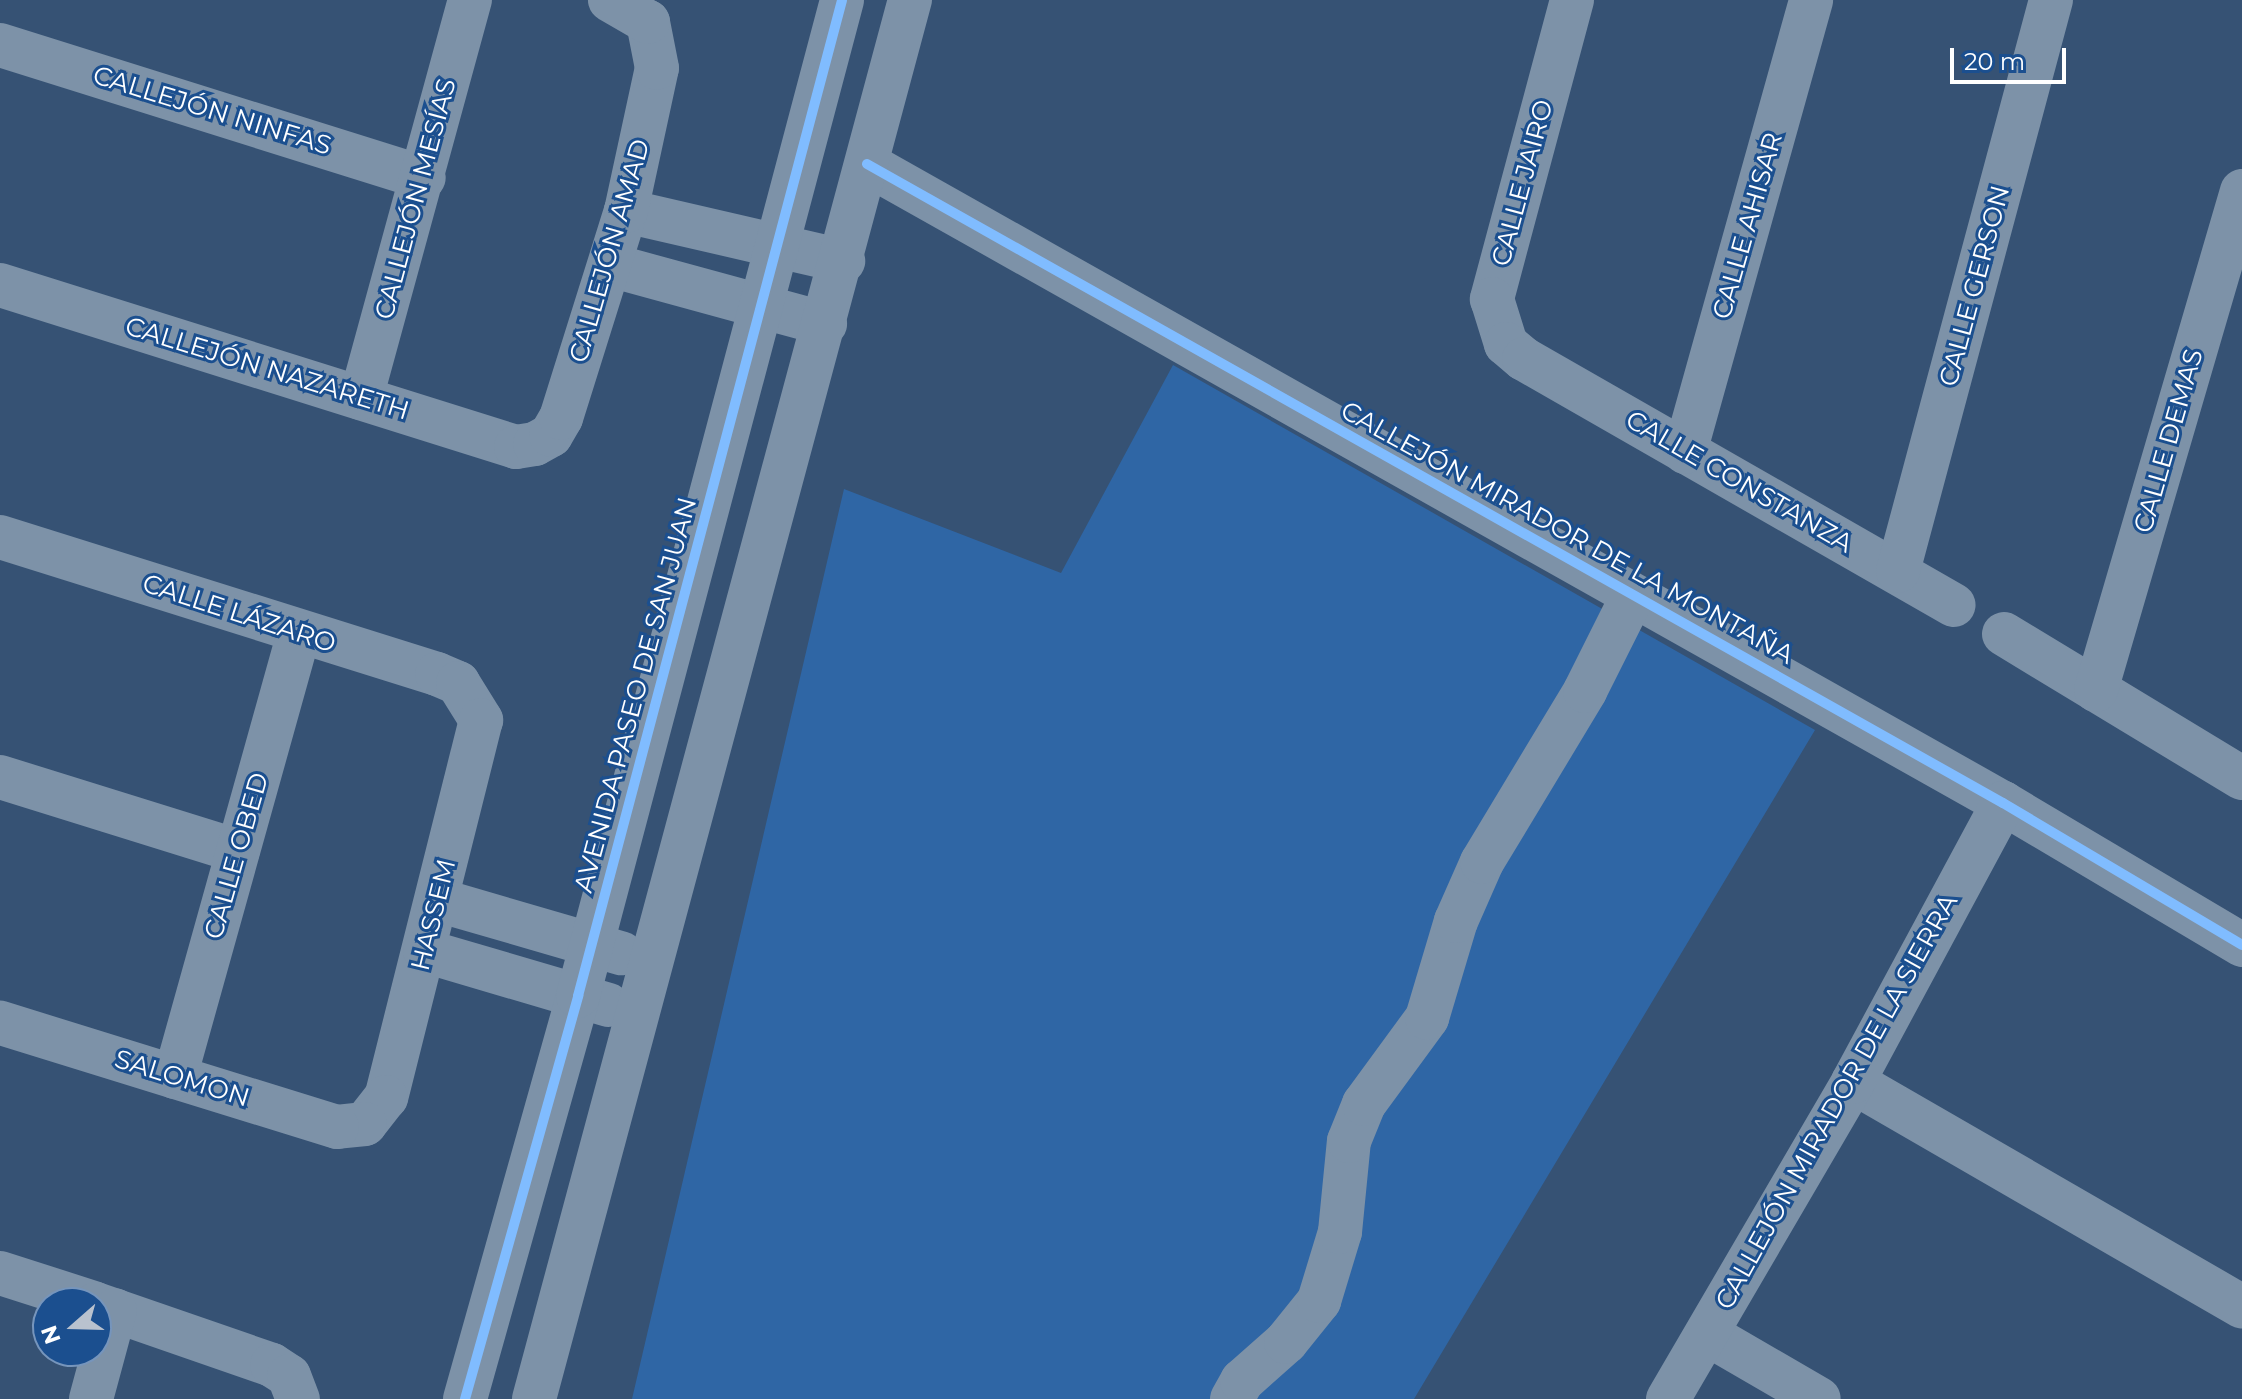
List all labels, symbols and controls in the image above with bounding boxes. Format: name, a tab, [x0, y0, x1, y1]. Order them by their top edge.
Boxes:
scale bar	[1954, 32, 2070, 82]
text: 20 m	[1964, 47, 2025, 76]
street label: CALLEJÓN NINFAS	[89, 60, 335, 162]
street label: CALLEJÓN MESÍAS	[369, 75, 463, 323]
street label: CALLE JAIRO	[1486, 96, 1560, 270]
street label: CALLE AHISAR	[1706, 129, 1790, 323]
street label: CALLEJÓN AMAD	[563, 136, 657, 366]
street label: CALLE GERSON	[1933, 182, 2017, 390]
street label: CALLEJÓN NAZARETH	[121, 311, 413, 427]
street label: CALLE DEMAS	[2128, 345, 2210, 537]
street label: CALLEJÓN MIRADOR DE LA MONTAÑA	[1335, 395, 1799, 671]
street label: CALLE CONSTANZA	[1620, 404, 1858, 560]
street label: AVENIDA PASEO DE SAN JUAN	[568, 494, 704, 896]
street label: CALLE LÁZARO	[138, 568, 340, 660]
street label: CALLE OBED	[198, 769, 276, 943]
street label: HASSEM	[405, 856, 463, 974]
street label: CALLEJÓN MIRADOR DE LA SIERRA	[1709, 889, 1965, 1315]
street label: SALOMON	[111, 1044, 253, 1114]
north arrow	[32, 1287, 112, 1367]
text: N	[35, 1322, 67, 1348]

